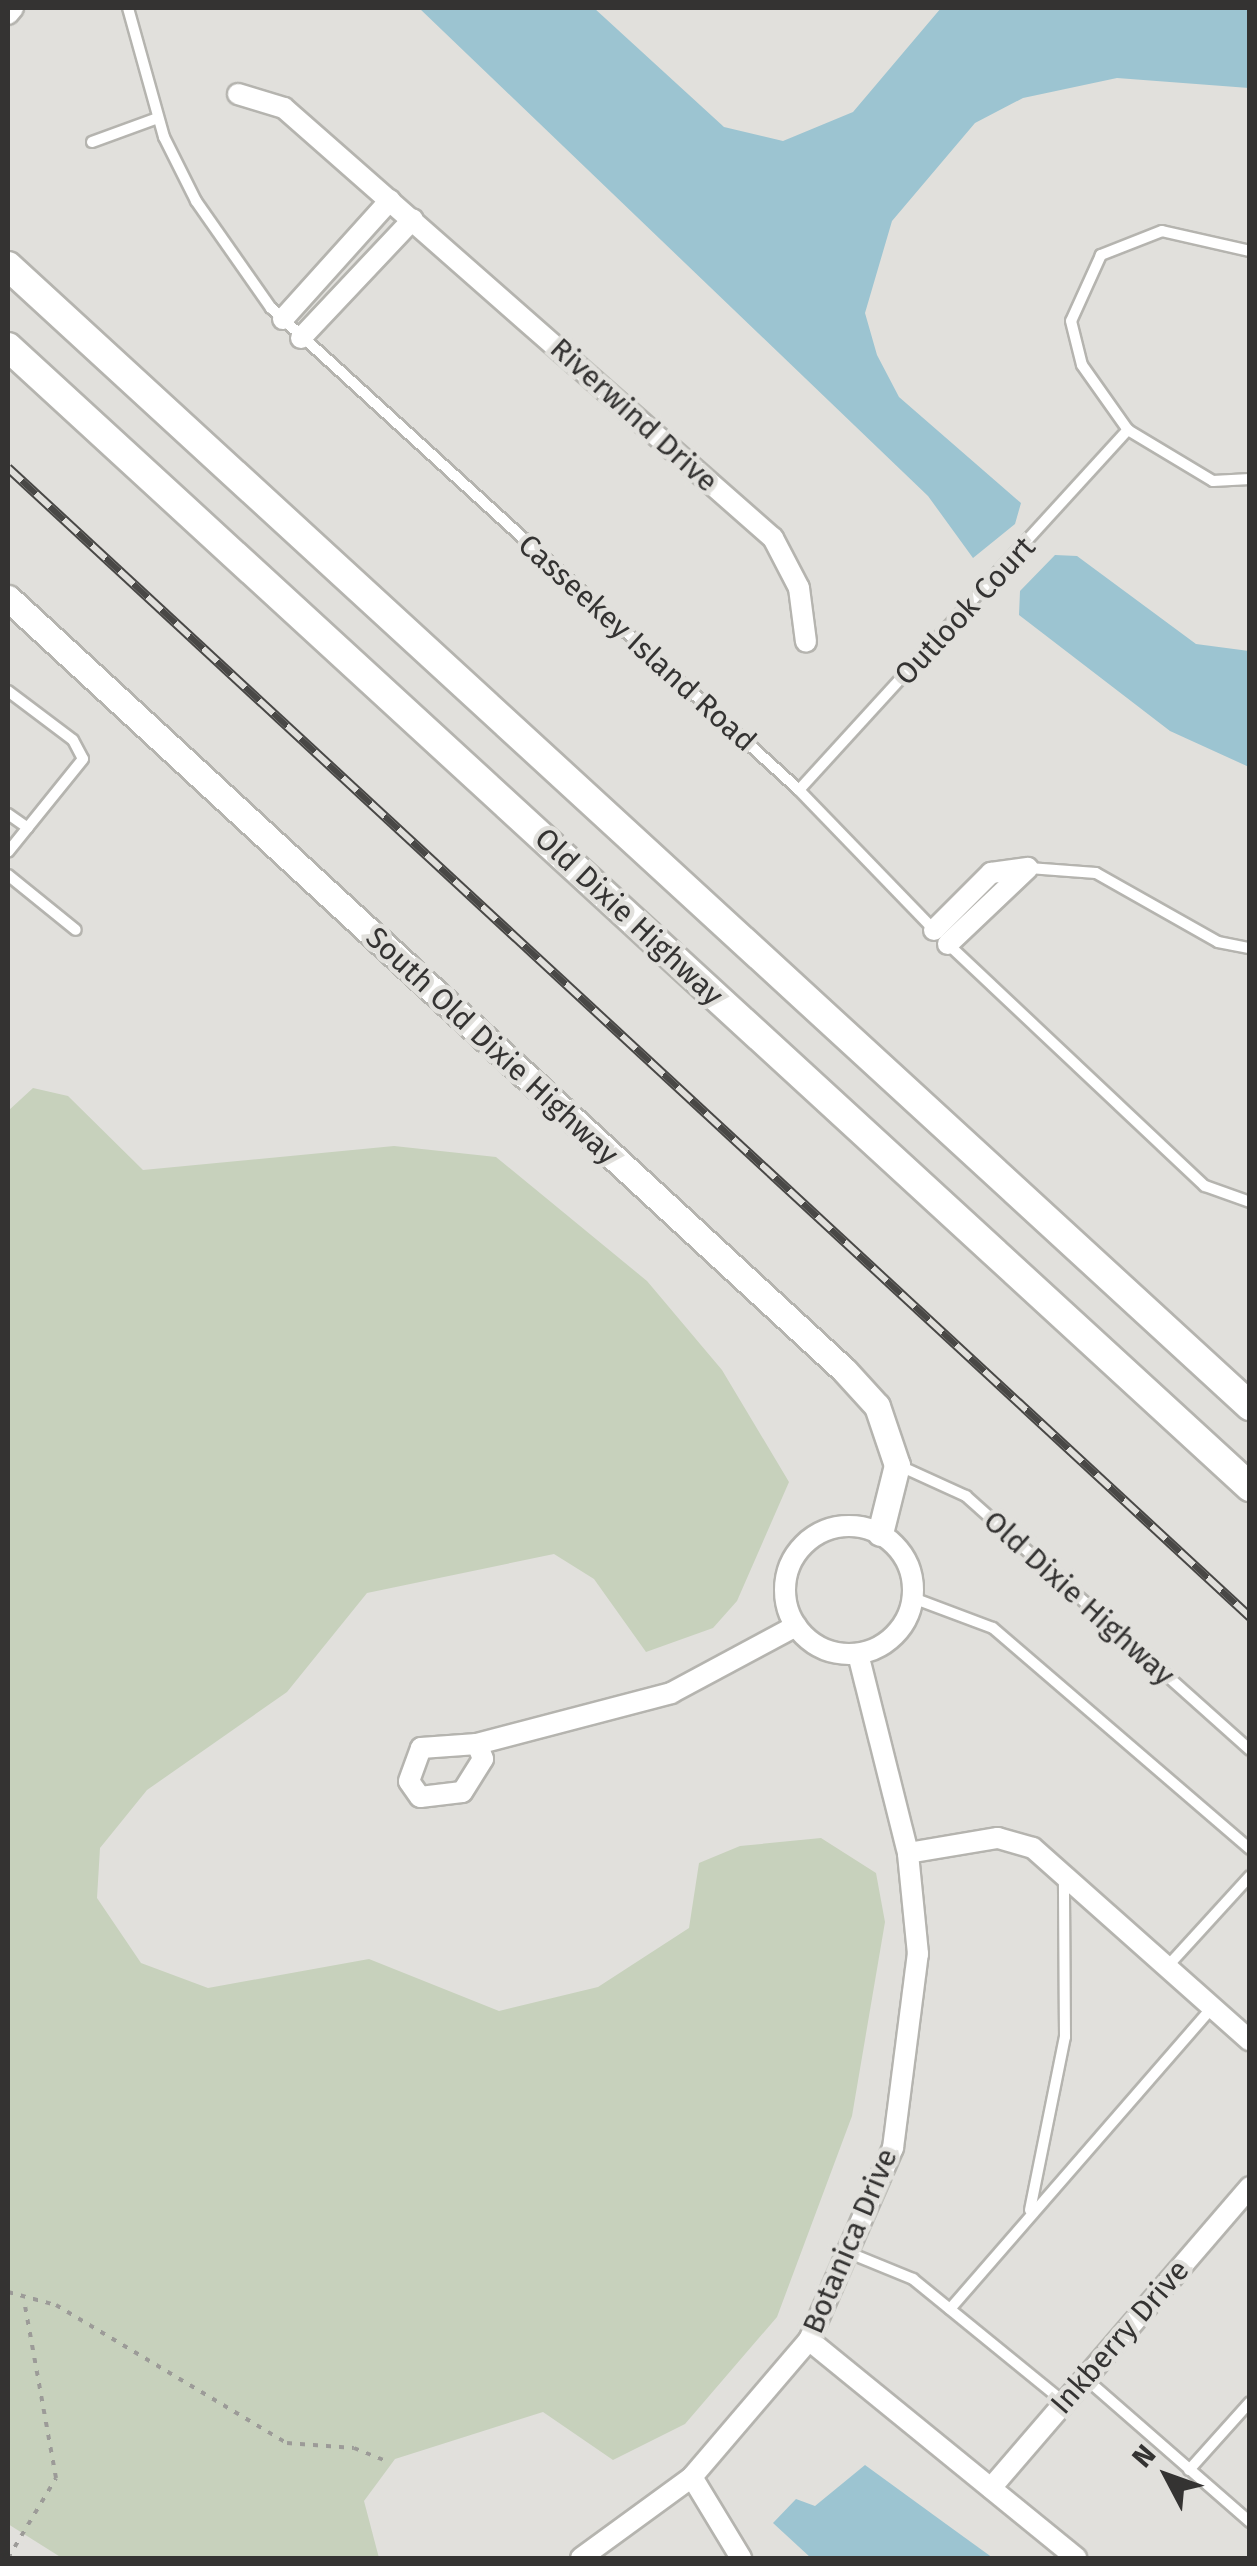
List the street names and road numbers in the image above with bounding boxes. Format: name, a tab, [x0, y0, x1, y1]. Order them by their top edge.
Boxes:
street label: Riverwind Drive	[543, 330, 725, 500]
street label: Casseekey Island Road	[511, 527, 763, 759]
street label: Outlook Court	[887, 529, 1043, 693]
street label: Old Dixie Highway	[527, 821, 731, 1013]
street label: South Old Dixie Highway	[358, 920, 626, 1172]
street label: Old Dixie Highway	[976, 1503, 1182, 1693]
street label: Botanica Drive	[795, 2143, 905, 2339]
street label: Inkberry Drive	[1043, 2253, 1197, 2421]

